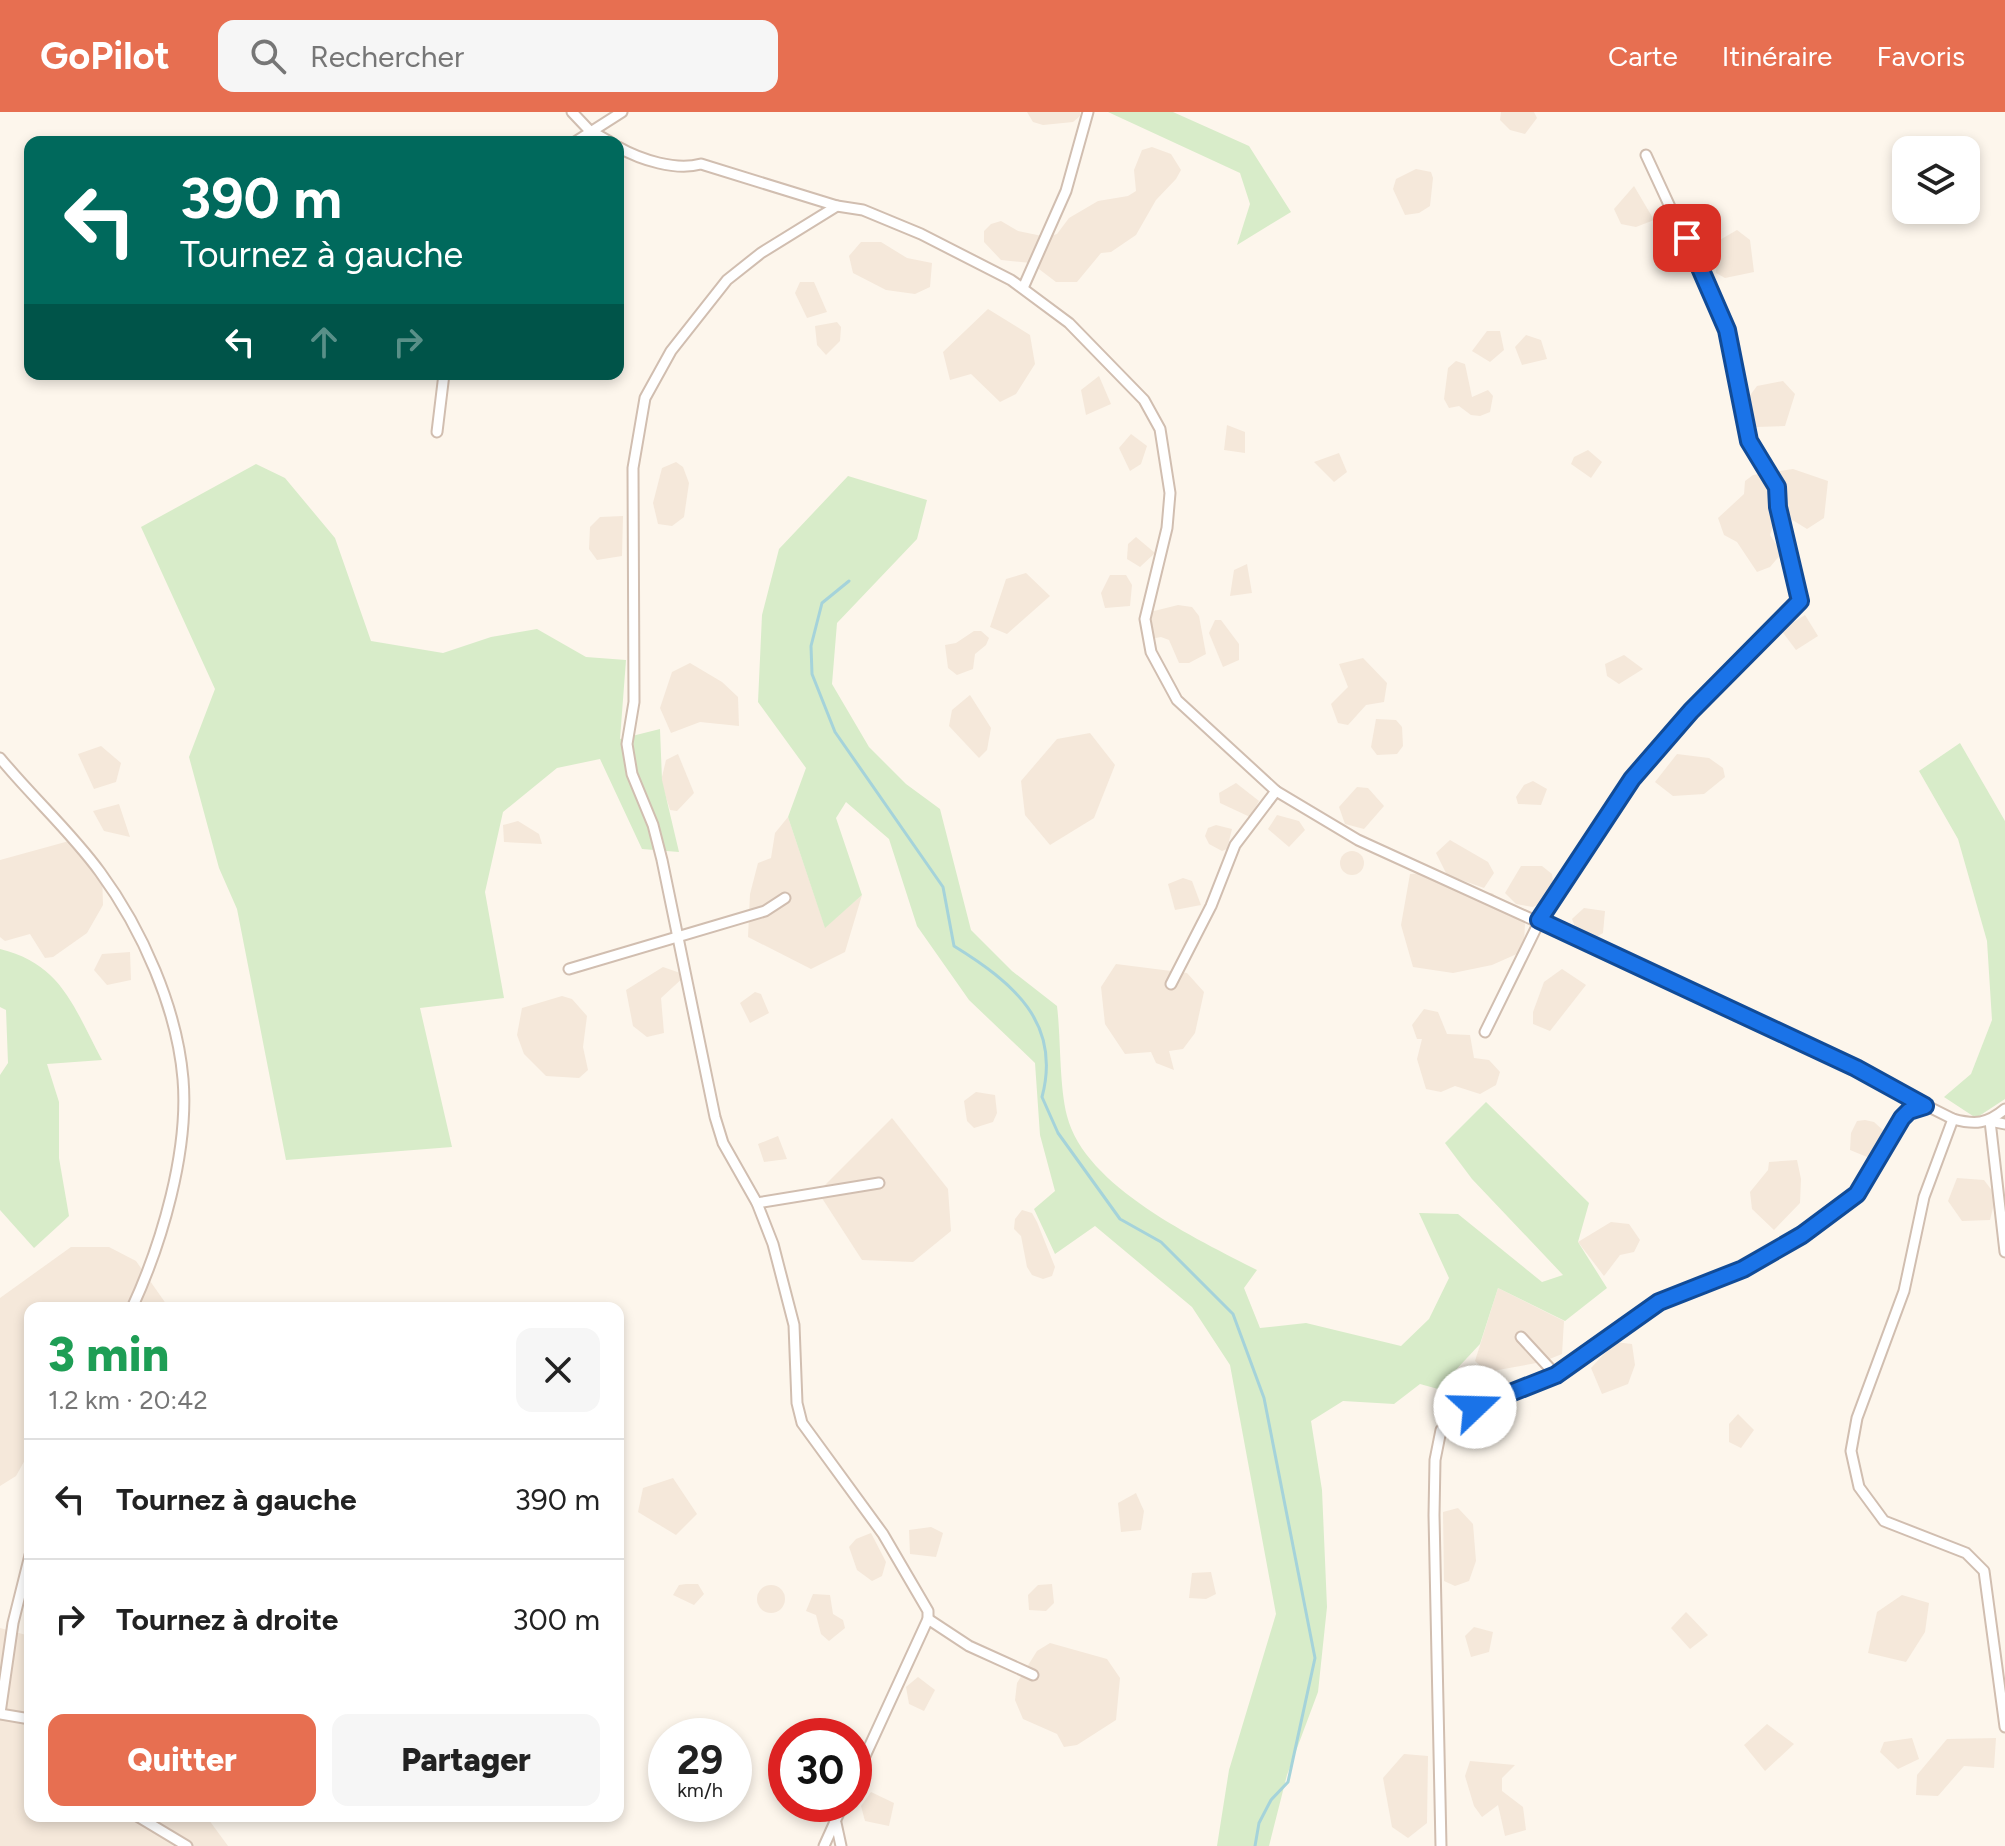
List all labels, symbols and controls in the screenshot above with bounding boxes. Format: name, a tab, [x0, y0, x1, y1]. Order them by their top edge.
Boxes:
search box	[218, 20, 778, 92]
text: GoPilot	[40, 33, 170, 79]
icon: search	[246, 34, 290, 78]
text: Rechercher	[310, 38, 464, 75]
text: Carte	[1608, 39, 1678, 73]
text: Itinéraire	[1722, 39, 1832, 73]
text: Favoris	[1876, 39, 1965, 73]
map controls	[1892, 136, 1980, 224]
button: layers	[1892, 136, 1980, 224]
text: 390 m	[180, 165, 342, 232]
icon: left	[48, 168, 152, 272]
pin	[1653, 204, 1721, 272]
icon: arrive	[1665, 216, 1709, 260]
text: Tournez à gauche	[180, 233, 463, 276]
icon: left	[218, 320, 262, 364]
icon: ahead	[302, 320, 346, 364]
icon: right	[386, 320, 430, 364]
text: 3 min	[48, 1325, 169, 1383]
button: close	[516, 1328, 600, 1412]
position arrow	[1433, 1365, 1517, 1449]
text: 1.2 km · 20:42	[48, 1384, 208, 1416]
icon: left	[48, 1477, 92, 1521]
text: Tournez à gauche	[116, 1481, 357, 1518]
text: 390 m	[515, 1481, 600, 1518]
icon: right	[48, 1597, 92, 1641]
text: Tournez à droite	[116, 1601, 338, 1638]
text: 300 m	[512, 1601, 600, 1638]
button: Quitter	[48, 1714, 316, 1806]
button: Partager	[332, 1714, 600, 1806]
speed limit sign: 30	[768, 1718, 872, 1822]
text: 29	[677, 1736, 723, 1784]
text: km/h	[677, 1778, 723, 1802]

